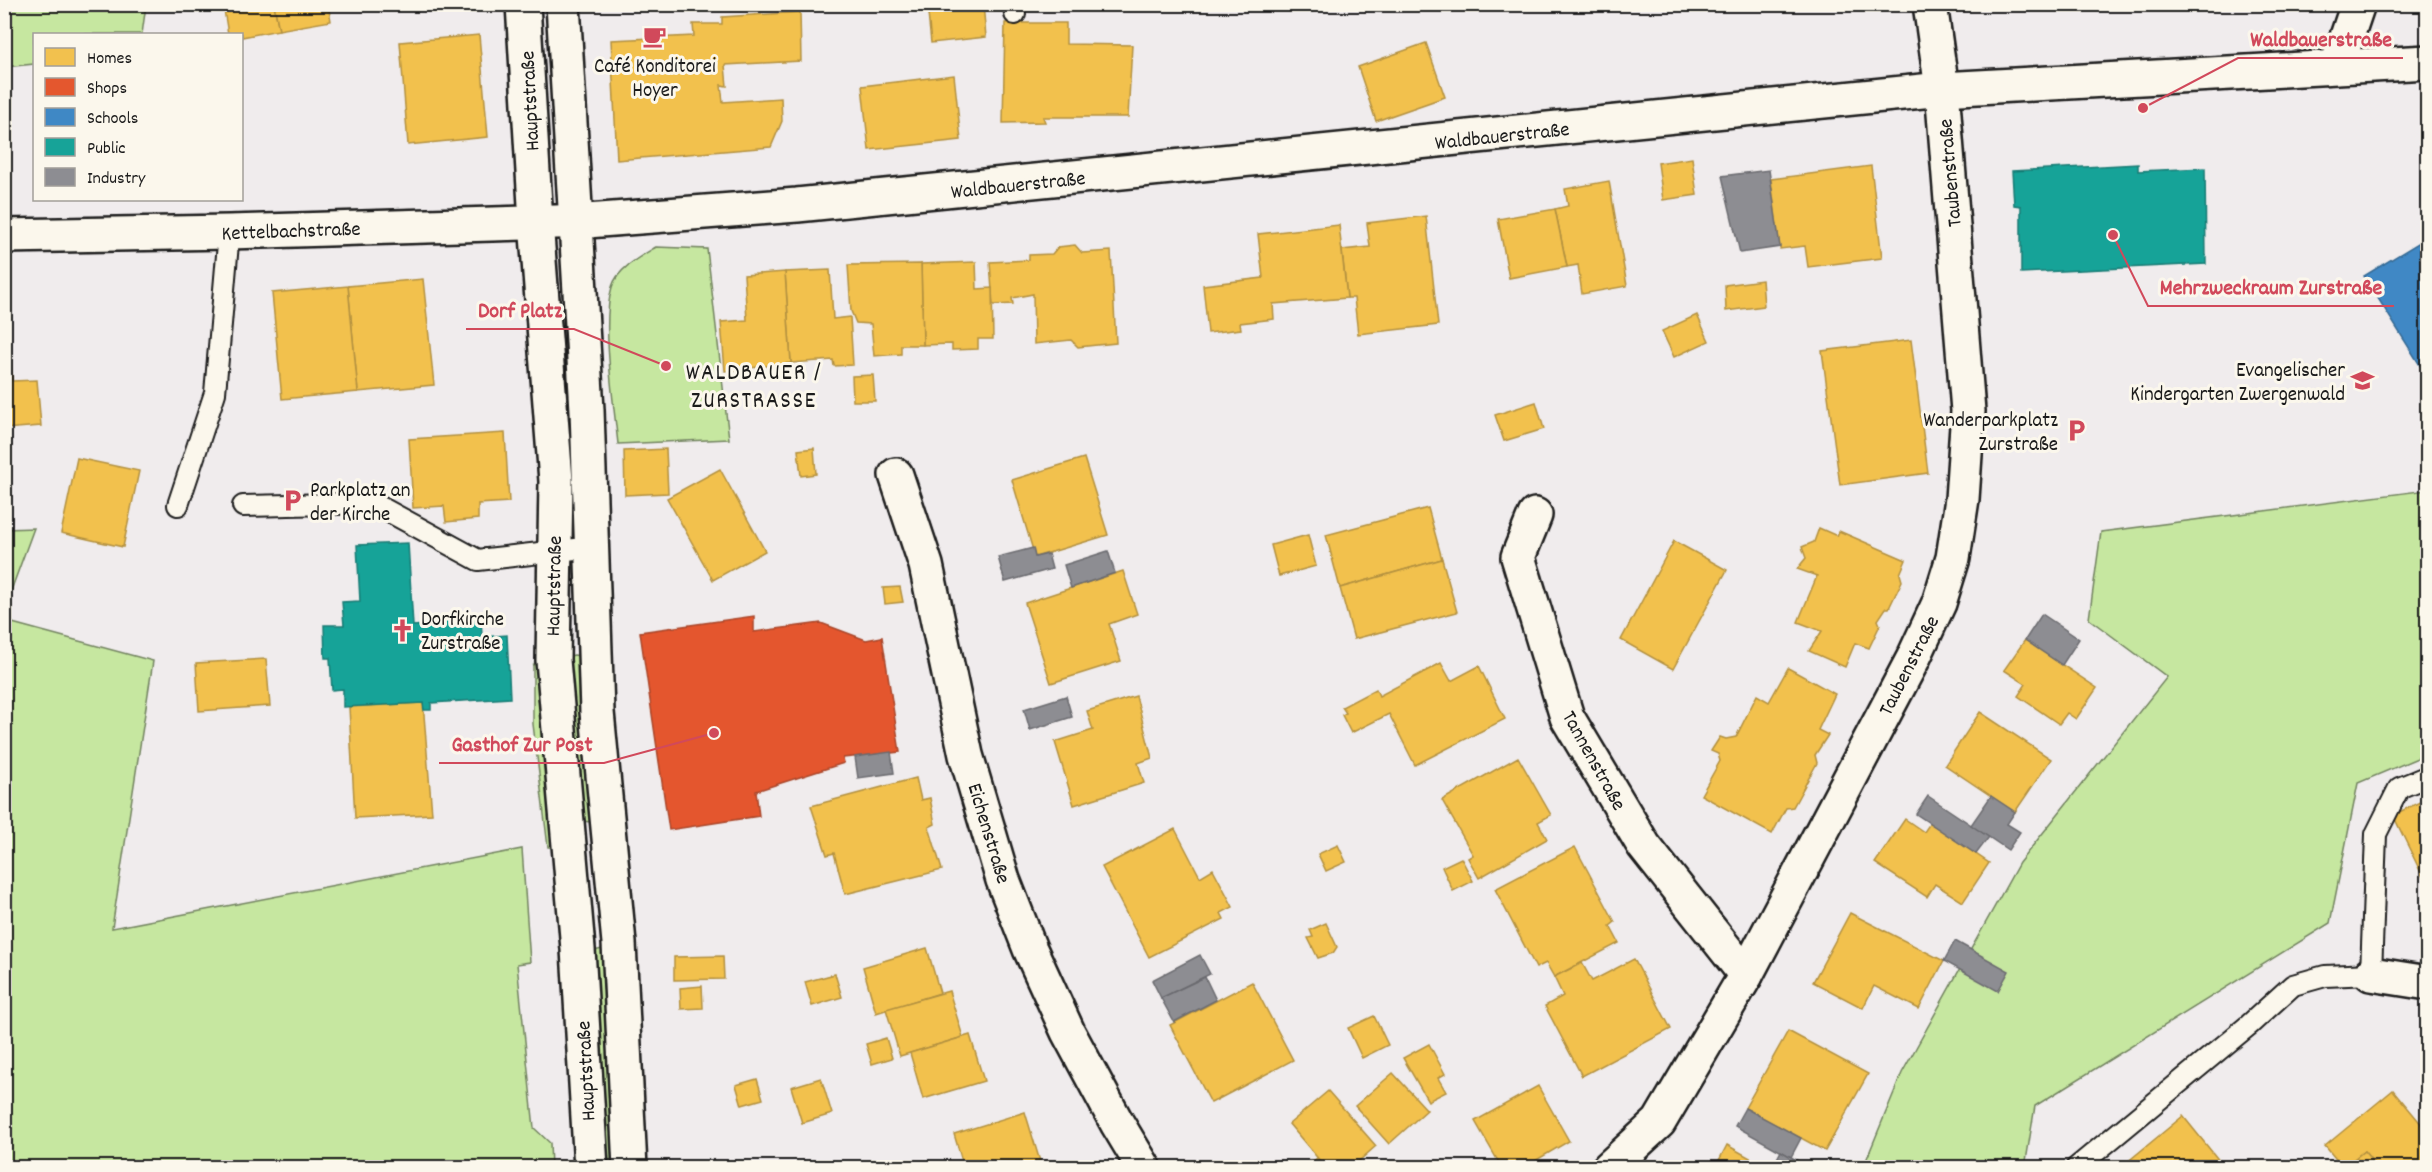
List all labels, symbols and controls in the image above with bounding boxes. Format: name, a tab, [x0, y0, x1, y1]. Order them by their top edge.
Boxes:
callout: Waldbauerstraße	[2238, 18, 2403, 58]
cafe icon: Café Konditorei Hoyer	[642, 24, 668, 50]
text: Waldbauerstraße	[2250, 26, 2392, 57]
legend	[33, 33, 243, 201]
text: Homes	[87, 47, 132, 72]
street label: Hauptstraße	[514, 50, 550, 152]
place label: Café Konditorei Hoyer	[594, 53, 716, 107]
text: Shops	[87, 77, 127, 102]
text: Schools	[87, 107, 138, 132]
street label: Waldbauerstraße	[1434, 116, 1571, 160]
street label: Taubenstraße	[1932, 117, 1972, 228]
text: Public	[87, 137, 126, 162]
street label: Waldbauerstraße	[950, 165, 1087, 209]
text: Industry	[87, 167, 146, 192]
street label: Kettelbachstraße	[221, 216, 361, 250]
callout: Mehrzweckraum Zurstraße	[2148, 266, 2394, 306]
text: Mehrzweckraum Zurstraße	[2160, 274, 2382, 305]
callout: Dorf Platz	[466, 289, 574, 329]
text: Dorf Platz	[478, 297, 563, 328]
district label: WALDBAUER / ZURSTRASSE	[686, 357, 822, 419]
place label: Evangelischer Kindergarten Zwergenwald	[2130, 357, 2345, 411]
school or university icon: Evangelischer Kindergarten Zwergenwald	[2350, 368, 2376, 394]
place label: Wanderparkplatz Zurstraße	[1923, 407, 2058, 461]
parking icon: Wanderparkplatz Zurstraße	[2063, 418, 2089, 444]
place label: Parkplatz an der Kirche	[310, 477, 410, 531]
parking icon: Parkplatz an der Kirche	[279, 488, 305, 514]
street label: Hauptstraße	[540, 536, 572, 637]
place label: Dorfkirche Zurstraße	[421, 606, 504, 660]
street label: Taubenstraße	[1873, 611, 1949, 722]
church icon: Dorfkirche Zurstraße	[390, 617, 416, 643]
street label: Tannenstraße	[1553, 706, 1632, 817]
callout: Gasthof Zur Post	[439, 723, 604, 763]
text: Gasthof Zur Post	[452, 731, 593, 762]
street label: Eichenstraße	[958, 780, 1017, 888]
street label: Hauptstraße	[570, 1020, 606, 1122]

